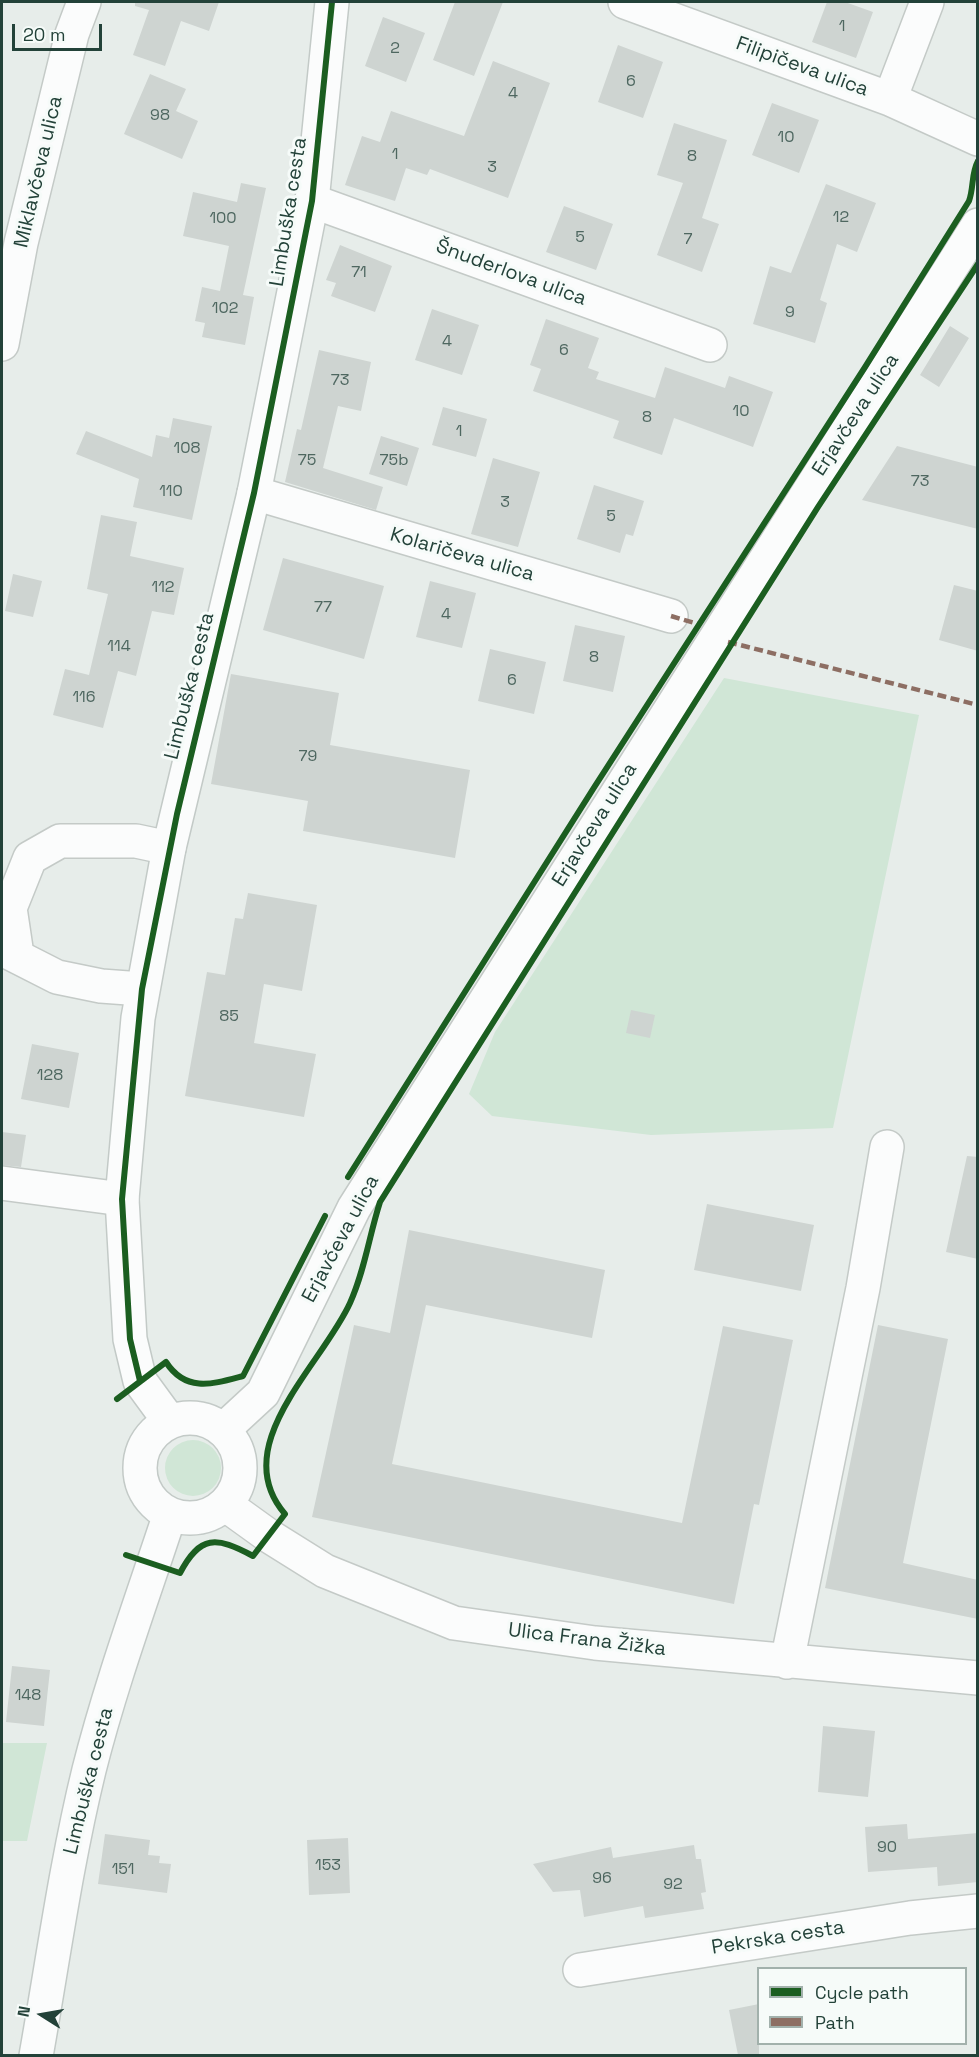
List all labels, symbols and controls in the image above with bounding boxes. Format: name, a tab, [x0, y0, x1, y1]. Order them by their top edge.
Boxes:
scale bar	[15, 12, 105, 50]
house number: 1	[839, 17, 845, 37]
text: 20 m	[23, 23, 66, 46]
street label: Filipičeva ulica	[732, 32, 872, 102]
house number: 2	[390, 39, 400, 59]
house number: 6	[626, 72, 636, 92]
house number: 4	[508, 84, 518, 104]
street label: Miklavčeva ulica	[10, 94, 68, 250]
house number: 98	[150, 106, 170, 126]
house number: 10	[778, 128, 794, 148]
street label: Limbuška cesta	[265, 136, 313, 288]
house number: 1	[392, 145, 398, 165]
house number: 8	[687, 147, 697, 167]
house number: 3	[487, 158, 497, 178]
house number: 12	[833, 208, 849, 228]
house number: 100	[209, 209, 237, 229]
house number: 5	[575, 228, 585, 248]
house number: 7	[683, 230, 693, 250]
street label: Šnuderlova ulica	[433, 235, 589, 311]
house number: 71	[351, 263, 367, 283]
house number: 102	[212, 299, 238, 319]
house number: 9	[785, 303, 795, 323]
house number: 4	[442, 332, 452, 352]
house number: 6	[559, 341, 569, 361]
street label: Erjavčeva ulica	[808, 349, 904, 481]
house number: 73	[331, 371, 349, 391]
house number: 10	[733, 402, 749, 422]
house number: 8	[642, 408, 652, 428]
house number: 1	[456, 422, 462, 442]
house number: 108	[174, 439, 200, 459]
house number: 75	[298, 451, 316, 471]
house number: 75b	[380, 451, 408, 471]
house number: 73	[911, 472, 929, 492]
house number: 110	[159, 482, 183, 502]
house number: 3	[500, 493, 510, 513]
house number: 5	[606, 507, 616, 527]
street label: Kolaričeva ulica	[387, 523, 537, 587]
house number: 112	[151, 578, 175, 598]
house number: 77	[314, 598, 332, 618]
house number: 4	[441, 605, 451, 625]
street label: Limbuška cesta	[160, 610, 220, 762]
house number: 114	[107, 637, 131, 657]
house number: 8	[589, 648, 599, 668]
house number: 6	[507, 671, 517, 691]
house number: 116	[72, 688, 96, 708]
house number: 79	[299, 747, 317, 767]
street label: Erjavčeva ulica	[547, 759, 643, 891]
house number: 85	[219, 1007, 239, 1027]
house number: 128	[37, 1066, 63, 1086]
street label: Erjavčeva ulica	[297, 1171, 385, 1307]
street label: Ulica Frana Žižka	[507, 1618, 667, 1662]
house number: 148	[15, 1686, 41, 1706]
street label: Limbuška cesta	[59, 1705, 119, 1857]
house number: 90	[877, 1838, 897, 1858]
house number: 153	[315, 1856, 341, 1876]
house number: 151	[112, 1860, 134, 1880]
house number: 96	[592, 1869, 612, 1889]
house number: 92	[663, 1875, 683, 1895]
street label: Pekrska cesta	[710, 1916, 846, 1960]
legend	[757, 1967, 967, 2045]
text: Cycle path	[815, 1981, 909, 2004]
north arrow	[12, 1985, 72, 2045]
text: N	[13, 2004, 35, 2019]
text: Path	[815, 2011, 855, 2034]

